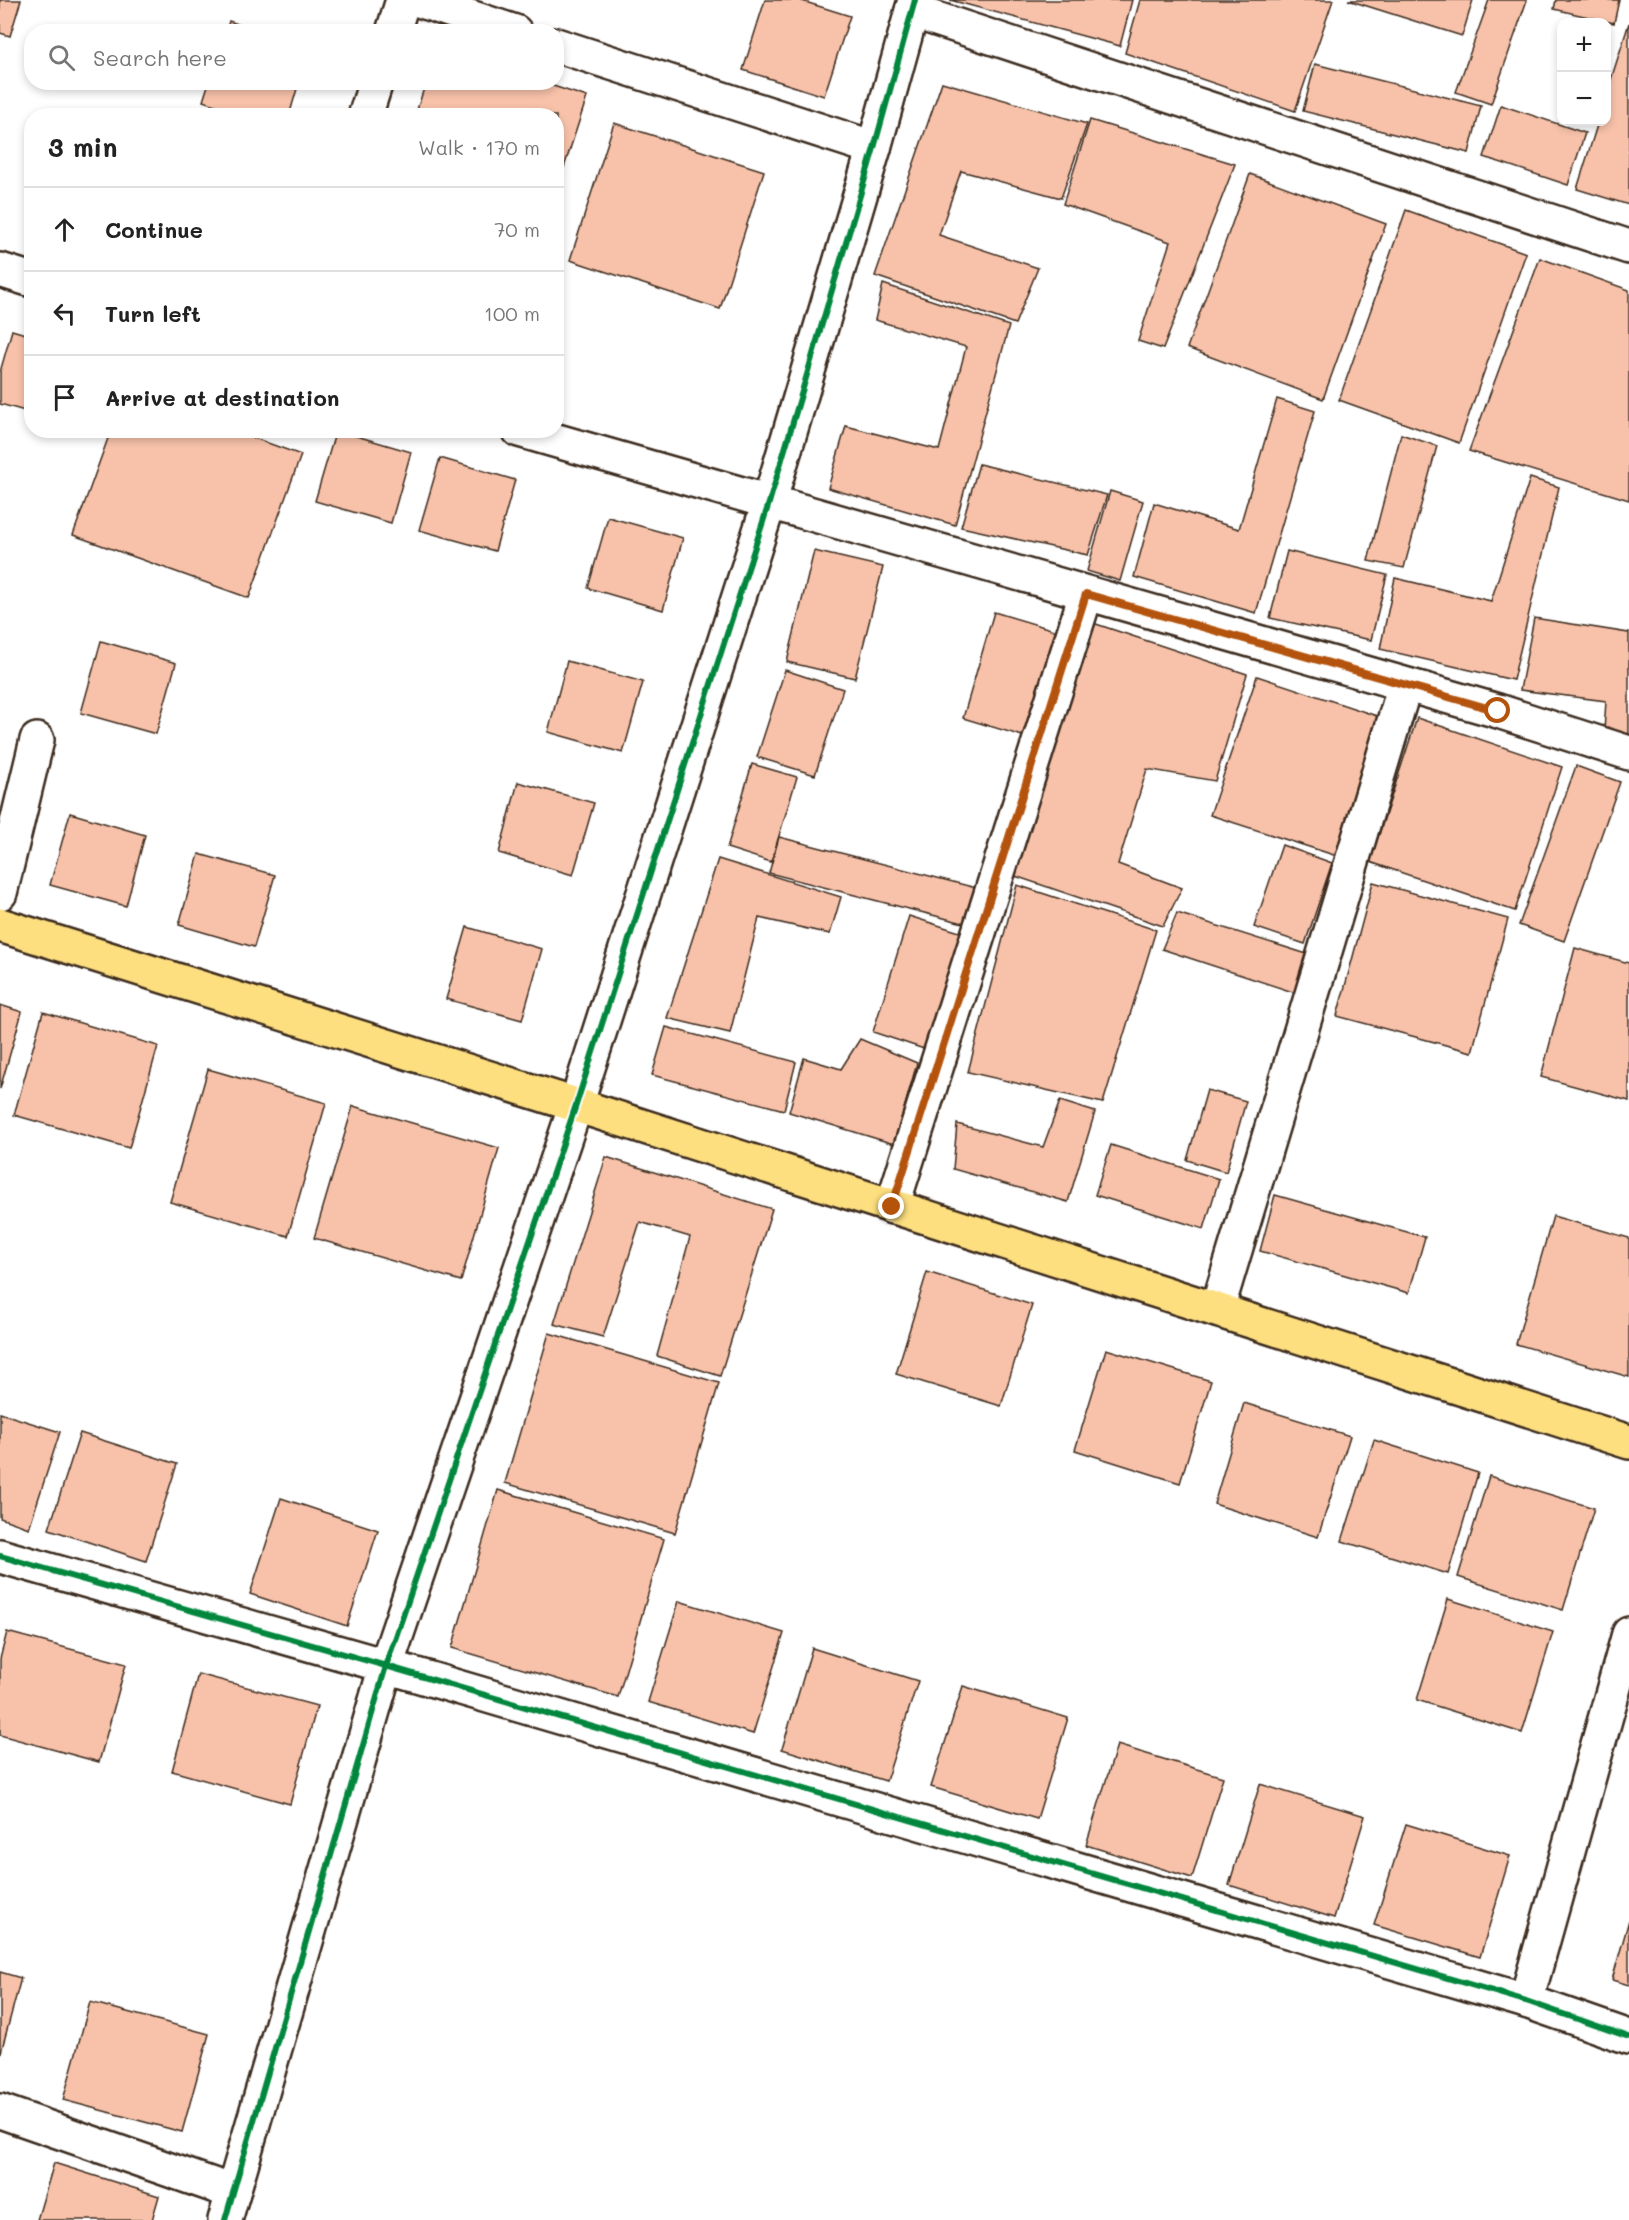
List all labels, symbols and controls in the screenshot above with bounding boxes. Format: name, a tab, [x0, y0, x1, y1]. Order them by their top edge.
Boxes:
map controls	[1557, 18, 1611, 126]
button: +	[1557, 18, 1611, 72]
search box	[24, 24, 564, 90]
icon: search	[45, 41, 78, 74]
text: Search here	[93, 43, 227, 72]
button: −	[1557, 72, 1611, 126]
text: 3 min	[48, 130, 117, 164]
text: Walk · 170 m	[418, 134, 540, 160]
icon: ahead	[48, 213, 81, 246]
text: Continue	[105, 215, 203, 244]
text: 70 m	[494, 216, 540, 242]
icon: left	[48, 297, 81, 330]
text: Turn left	[105, 299, 201, 328]
text: 100 m	[484, 300, 540, 326]
icon: arrive	[48, 381, 81, 414]
text: Arrive at destination	[105, 383, 340, 412]
route start	[1484, 697, 1510, 723]
route end	[878, 1193, 904, 1219]

